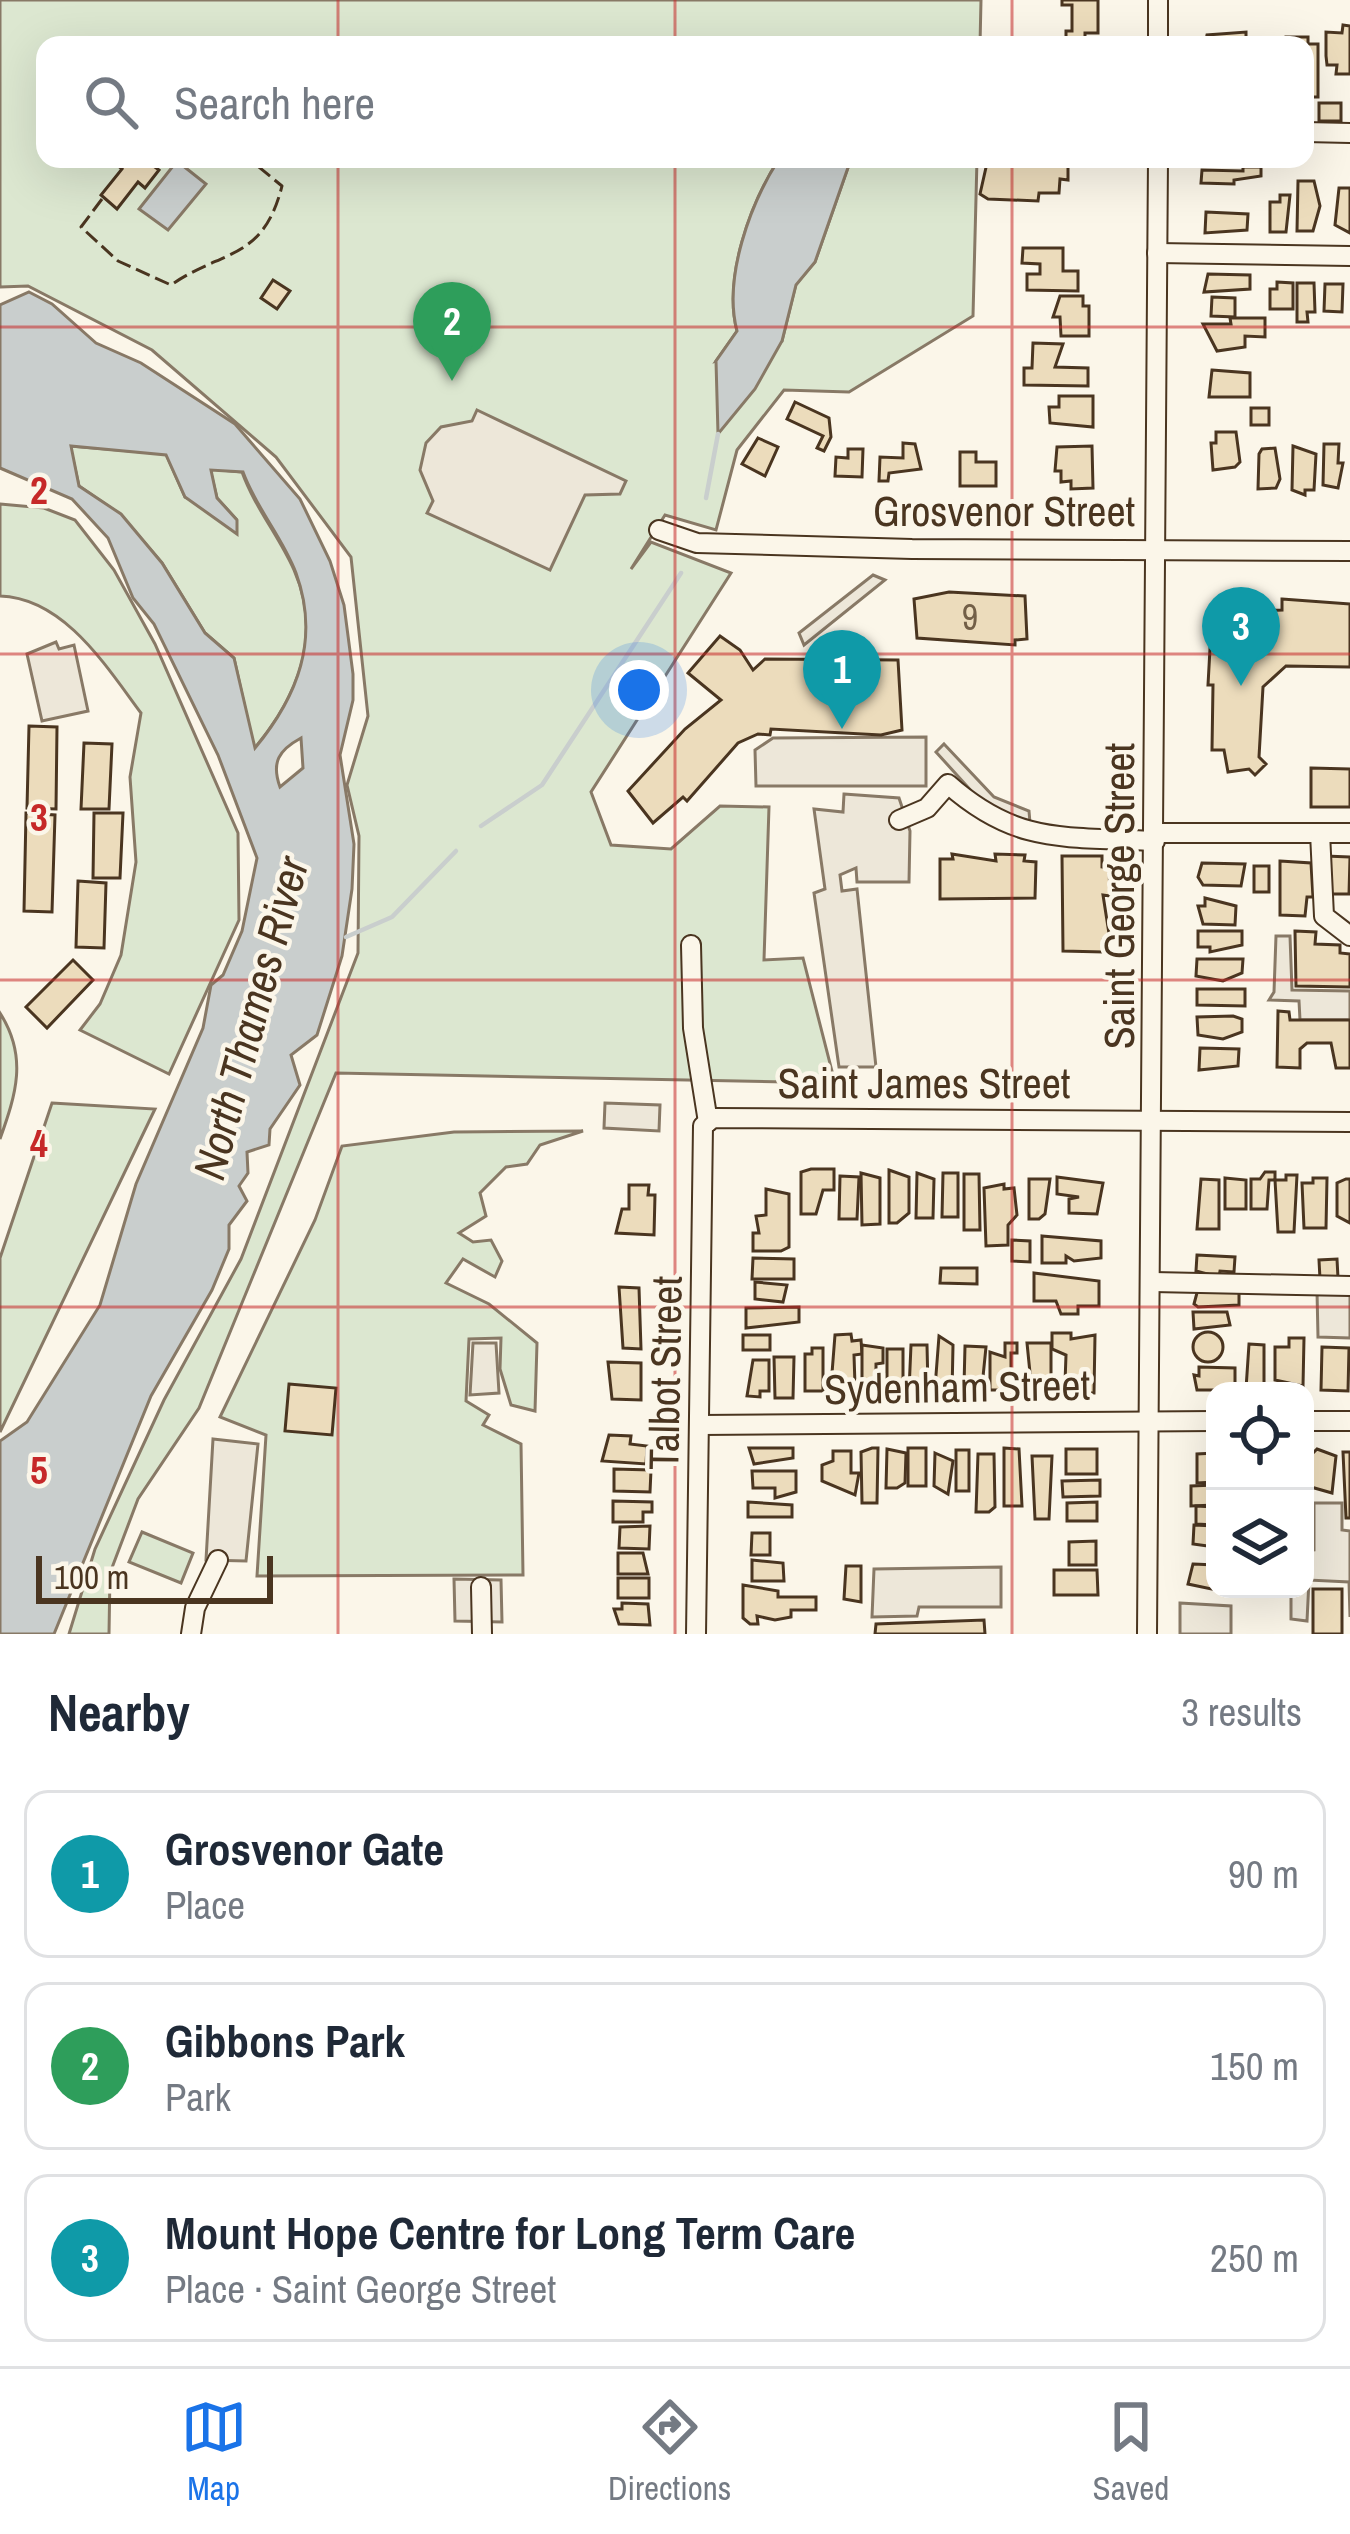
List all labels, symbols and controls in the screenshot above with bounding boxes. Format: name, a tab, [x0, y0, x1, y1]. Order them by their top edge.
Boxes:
search box	[36, 36, 1314, 168]
icon: search	[78, 69, 144, 135]
text: Search here	[174, 72, 375, 133]
pin: 2	[413, 282, 491, 381]
text: 2	[30, 464, 48, 516]
street label: Grosvenor Street	[873, 483, 1135, 539]
pin: 3	[1202, 587, 1280, 686]
house number: 9	[962, 593, 978, 641]
pin: 1	[803, 630, 881, 729]
your location	[609, 660, 669, 720]
street label: Saint George Street	[1091, 743, 1147, 1049]
text: 3	[30, 791, 48, 843]
water label: North Thames River	[178, 848, 323, 1186]
street label: Saint James Street	[778, 1055, 1070, 1111]
text: 4	[30, 1117, 48, 1169]
street label: Talbot Street	[635, 1276, 695, 1470]
street label: Sydenham Street	[823, 1357, 1091, 1417]
map controls	[1206, 1382, 1314, 1598]
button: locate	[1206, 1382, 1314, 1490]
text: 5	[30, 1444, 48, 1496]
button: layers	[1206, 1490, 1314, 1598]
scale bar	[36, 1550, 273, 1603]
text: 100 m	[54, 1555, 129, 1599]
text: Nearby	[48, 1678, 190, 1747]
text: 3 results	[1181, 1686, 1302, 1738]
text: Grosvenor Gate	[165, 1818, 444, 1879]
text: 1	[81, 1848, 99, 1900]
text: 90 m	[1228, 1848, 1299, 1900]
text: Place	[165, 1879, 245, 1931]
text: Gibbons Park	[165, 2010, 405, 2071]
text: 2	[81, 2040, 99, 2092]
text: 150 m	[1210, 2040, 1299, 2092]
text: Park	[165, 2071, 231, 2123]
text: Mount Hope Centre for Long Term Care	[165, 2202, 855, 2263]
text: 3	[81, 2232, 99, 2284]
text: 250 m	[1210, 2232, 1299, 2284]
text: Place · Saint George Street	[165, 2263, 556, 2315]
tab: Map	[181, 2394, 247, 2510]
tab: Directions	[608, 2394, 731, 2510]
tab: Saved	[1093, 2394, 1169, 2510]

